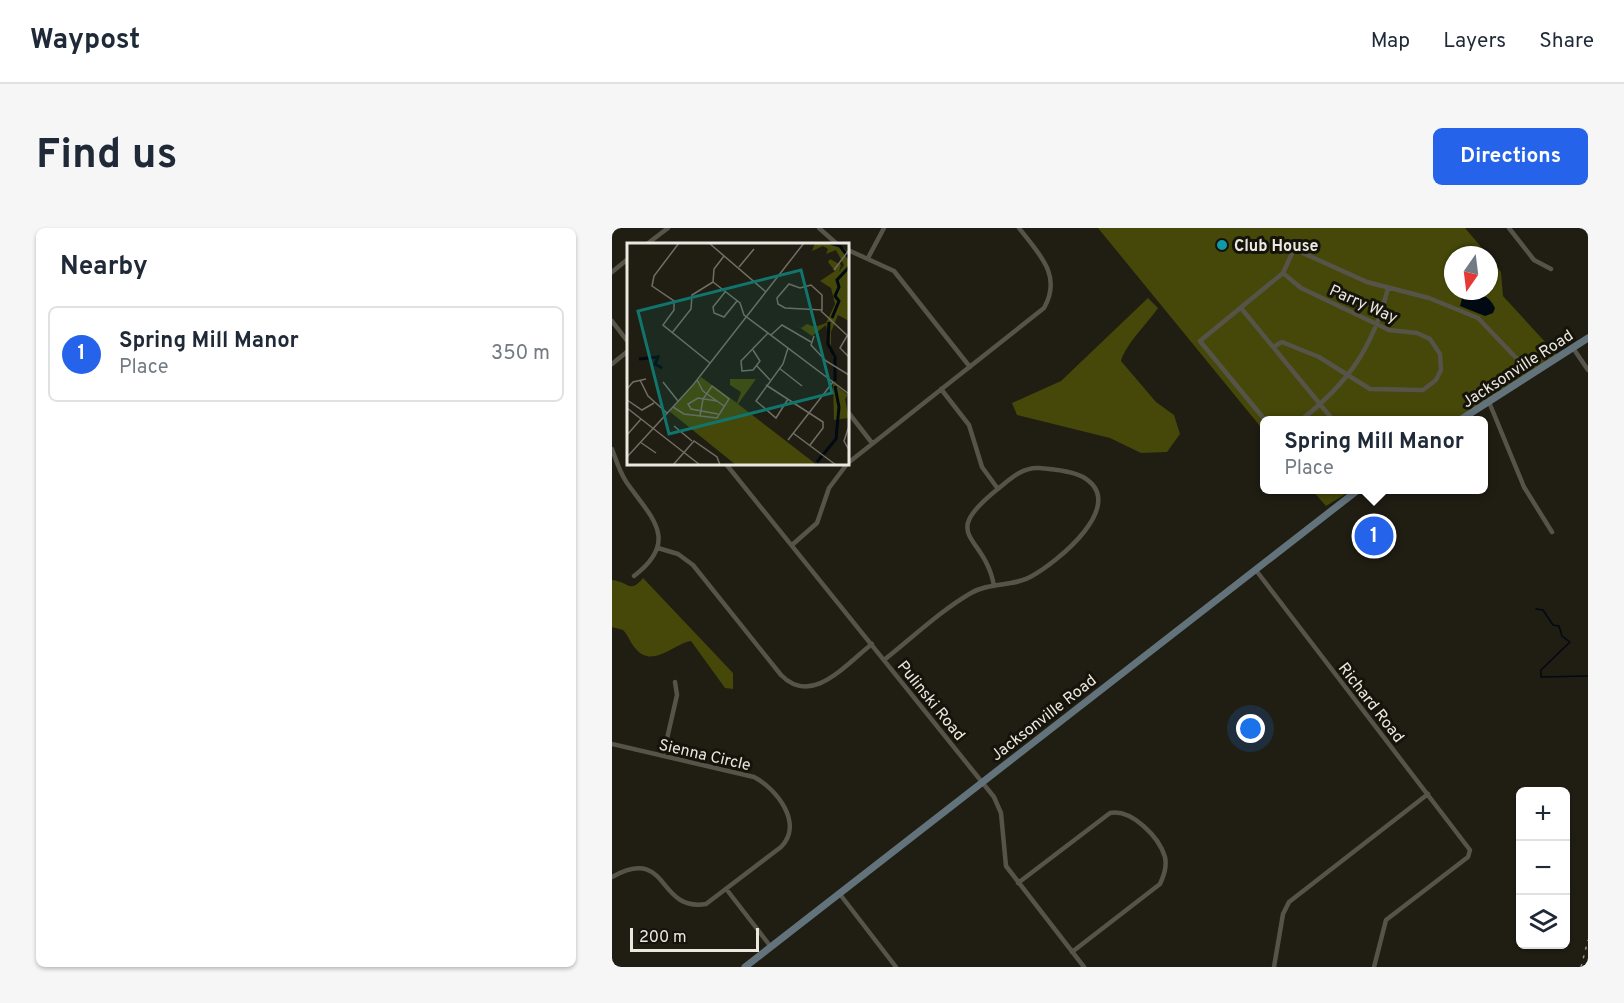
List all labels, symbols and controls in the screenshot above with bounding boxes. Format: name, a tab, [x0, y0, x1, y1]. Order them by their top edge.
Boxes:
text: Waypost	[30, 23, 140, 59]
text: Map	[1371, 28, 1410, 55]
text: Layers	[1443, 28, 1506, 55]
text: Share	[1539, 28, 1594, 55]
button: Directions	[1433, 128, 1588, 185]
text: Find us	[36, 130, 177, 183]
place label: Club House	[1234, 237, 1318, 257]
marker: Club House	[1215, 238, 1229, 252]
inset map	[627, 243, 849, 465]
north arrow	[1444, 246, 1498, 300]
text: Nearby	[60, 251, 148, 284]
street label: Parry Way	[1326, 281, 1400, 329]
street label: Jacksonville Road	[1459, 326, 1578, 413]
text: Spring Mill Manor	[119, 328, 299, 355]
text: 1	[78, 341, 86, 367]
text: 350 m	[491, 341, 550, 367]
text: Place	[119, 355, 169, 381]
popup	[1260, 416, 1488, 494]
text: Spring Mill Manor	[1284, 429, 1464, 456]
text: Place	[1284, 456, 1334, 482]
pin: 1	[1354, 514, 1394, 558]
street label: Pulinski Road	[892, 657, 969, 745]
street label: Richard Road	[1333, 659, 1408, 747]
street label: Jacksonville Road	[987, 671, 1101, 766]
your location	[1236, 714, 1265, 743]
street label: Sienna Circle	[657, 736, 753, 776]
map controls	[1516, 787, 1570, 949]
button: +	[1516, 787, 1570, 841]
button: −	[1516, 841, 1570, 895]
button: layers	[1516, 895, 1570, 949]
scale bar	[630, 925, 759, 952]
text: 200 m	[639, 928, 687, 948]

